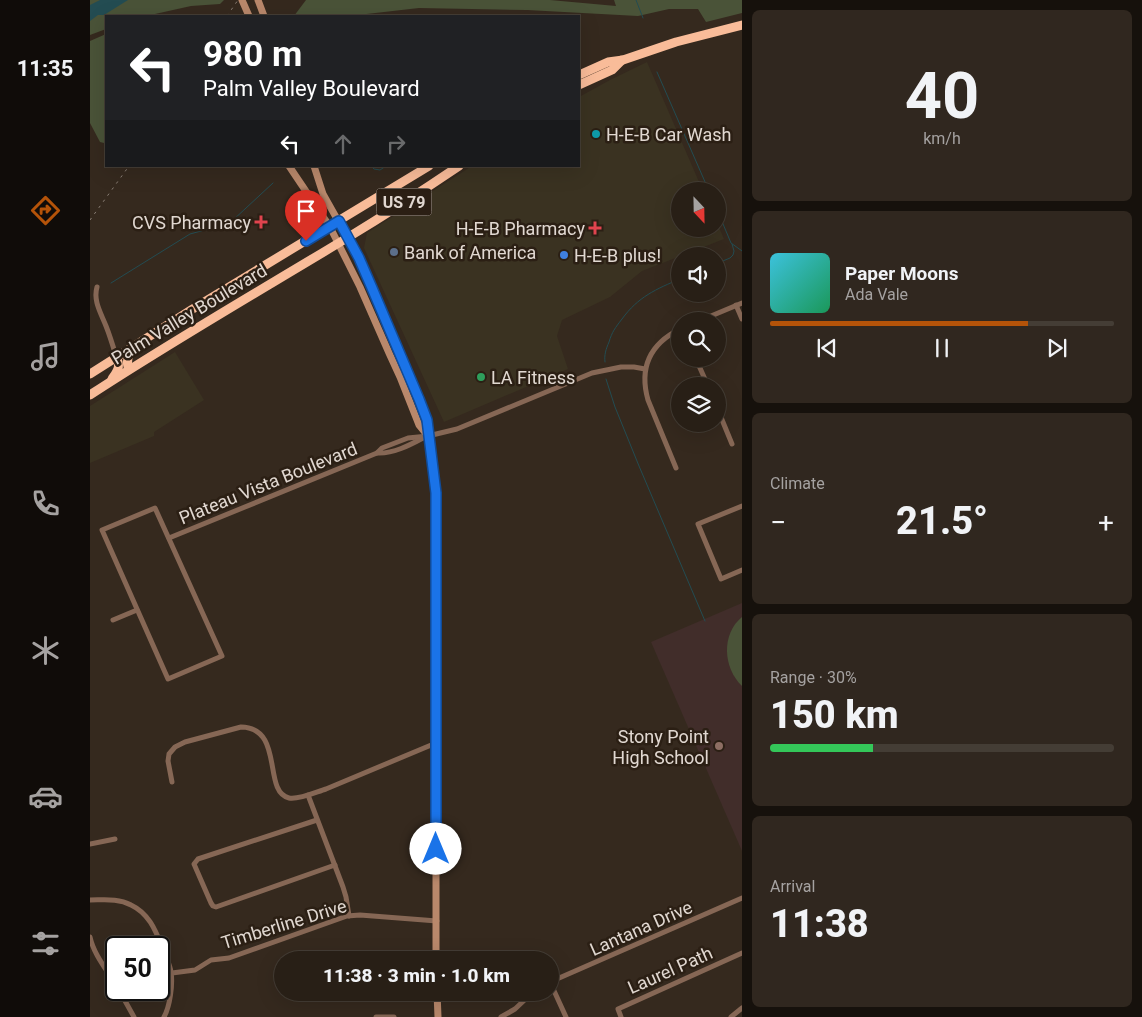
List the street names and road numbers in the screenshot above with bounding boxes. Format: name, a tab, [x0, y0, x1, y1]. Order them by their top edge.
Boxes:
road number: US 79	[376, 188, 432, 216]
street label: Palm Valley Boulevard	[108, 259, 270, 369]
street label: Plateau Vista Boulevard	[176, 438, 360, 528]
street label: Timberline Drive	[219, 895, 349, 953]
street label: Lantana Drive	[587, 896, 695, 960]
street label: Laurel Path	[624, 942, 716, 998]

